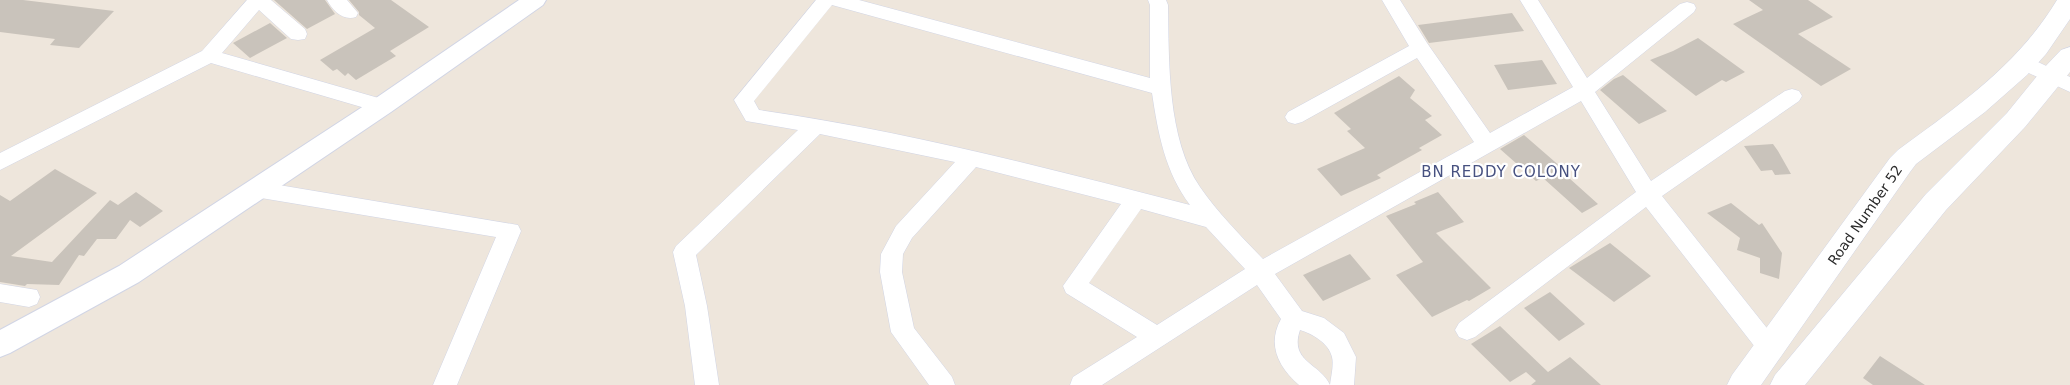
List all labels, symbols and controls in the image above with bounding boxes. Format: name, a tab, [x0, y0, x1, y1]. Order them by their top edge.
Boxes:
street label: Road Number 52	[1825, 162, 1905, 268]
district label: BN REDDY COLONY	[1421, 163, 1581, 181]

